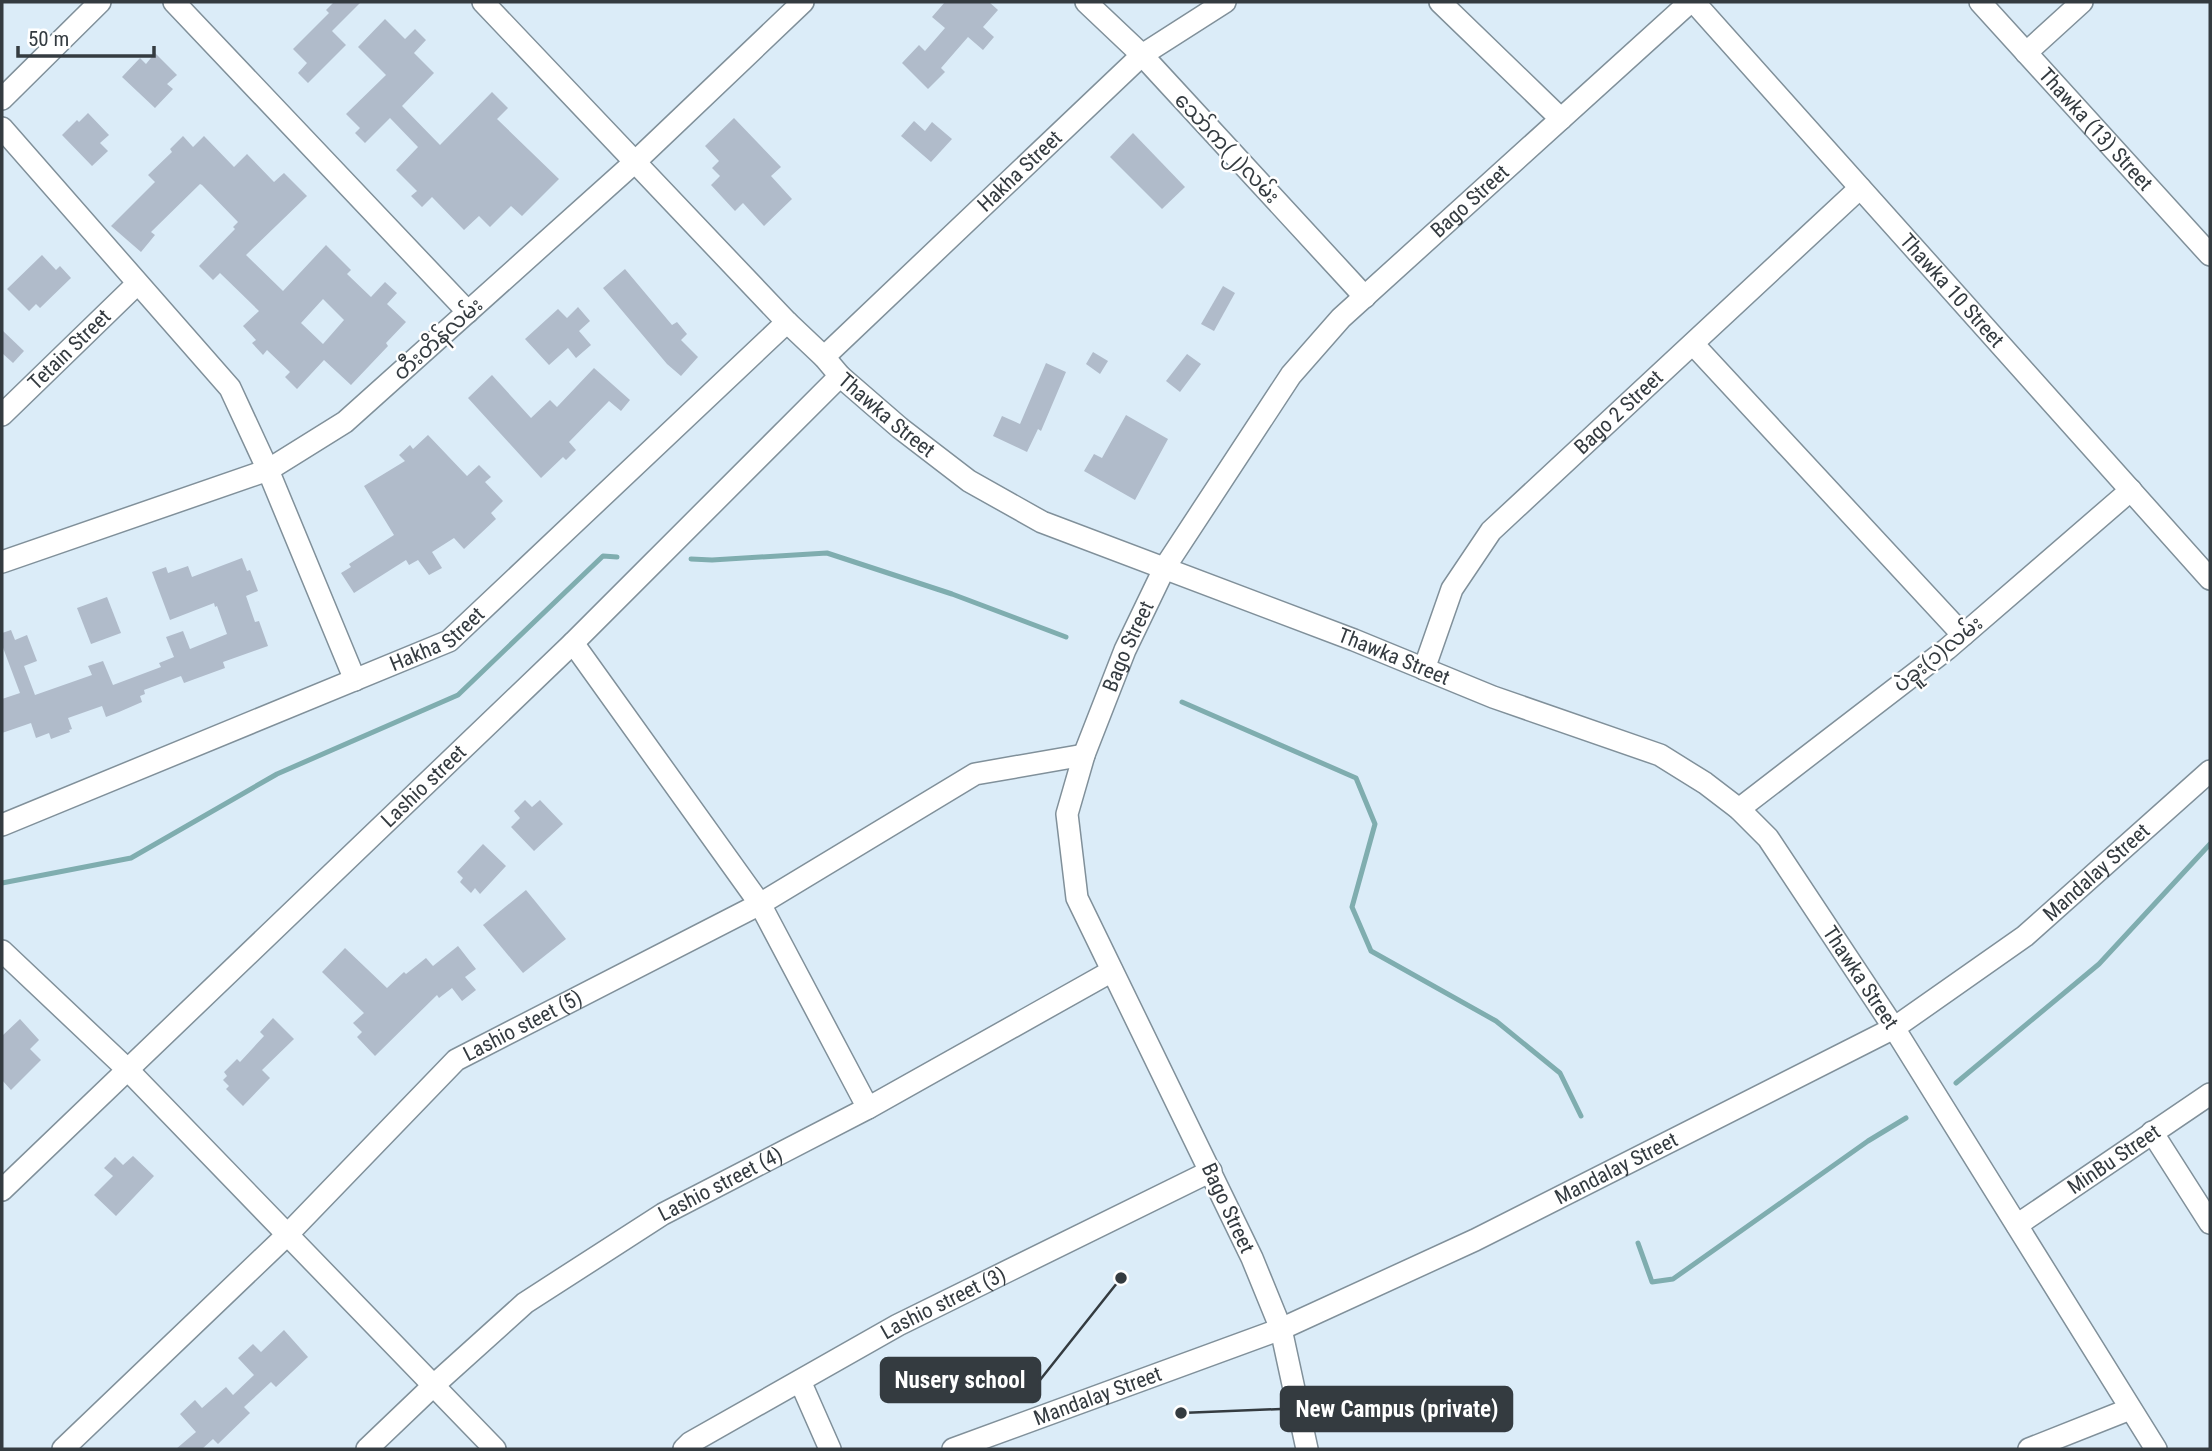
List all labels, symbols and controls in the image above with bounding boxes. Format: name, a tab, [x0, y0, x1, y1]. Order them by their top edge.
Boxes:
scale bar	[18, 14, 154, 58]
text: 50 m	[28, 27, 69, 51]
street label: Thawka (13) Street	[2034, 63, 2157, 196]
street label: သော်က(၂)လမ်း	[1166, 85, 1287, 212]
street label: Hakha Street	[973, 126, 1067, 217]
street label: Bago Street	[1426, 160, 1514, 243]
street label: Thawka 10 Street	[1895, 229, 2009, 352]
street label: တီးတိန်လမ်း	[386, 290, 491, 389]
street label: Tetain Street	[23, 304, 116, 395]
street label: Bago 2 Street	[1570, 365, 1668, 459]
street label: Thawka Street	[833, 368, 940, 462]
street label: Bago Street	[1098, 597, 1159, 695]
street label: Hakha Street	[386, 602, 489, 676]
street label: ပဲခူး(၁)လမ်း	[1886, 608, 1990, 701]
street label: Thawka Street	[1335, 623, 1453, 690]
street label: Lashio street	[376, 740, 471, 832]
street label: Mandalay Street	[2038, 819, 2154, 926]
street label: Thawka Street	[1818, 921, 1903, 1033]
street label: Lashio steet (5)	[459, 985, 586, 1066]
street label: MinBu Street	[2063, 1119, 2165, 1199]
street label: Mandalay Street	[1551, 1128, 1682, 1210]
street label: Lashio street (4)	[654, 1142, 787, 1226]
street label: Bago Street	[1197, 1159, 1259, 1257]
street label: Lashio street (3)	[877, 1262, 1010, 1344]
callout: Nusery school	[881, 1358, 1040, 1402]
street label: Mandalay Street	[1031, 1362, 1165, 1430]
text: Nusery school	[894, 1367, 1026, 1394]
callout: New Campus (private)	[1281, 1387, 1512, 1431]
text: New Campus (private)	[1295, 1396, 1499, 1423]

